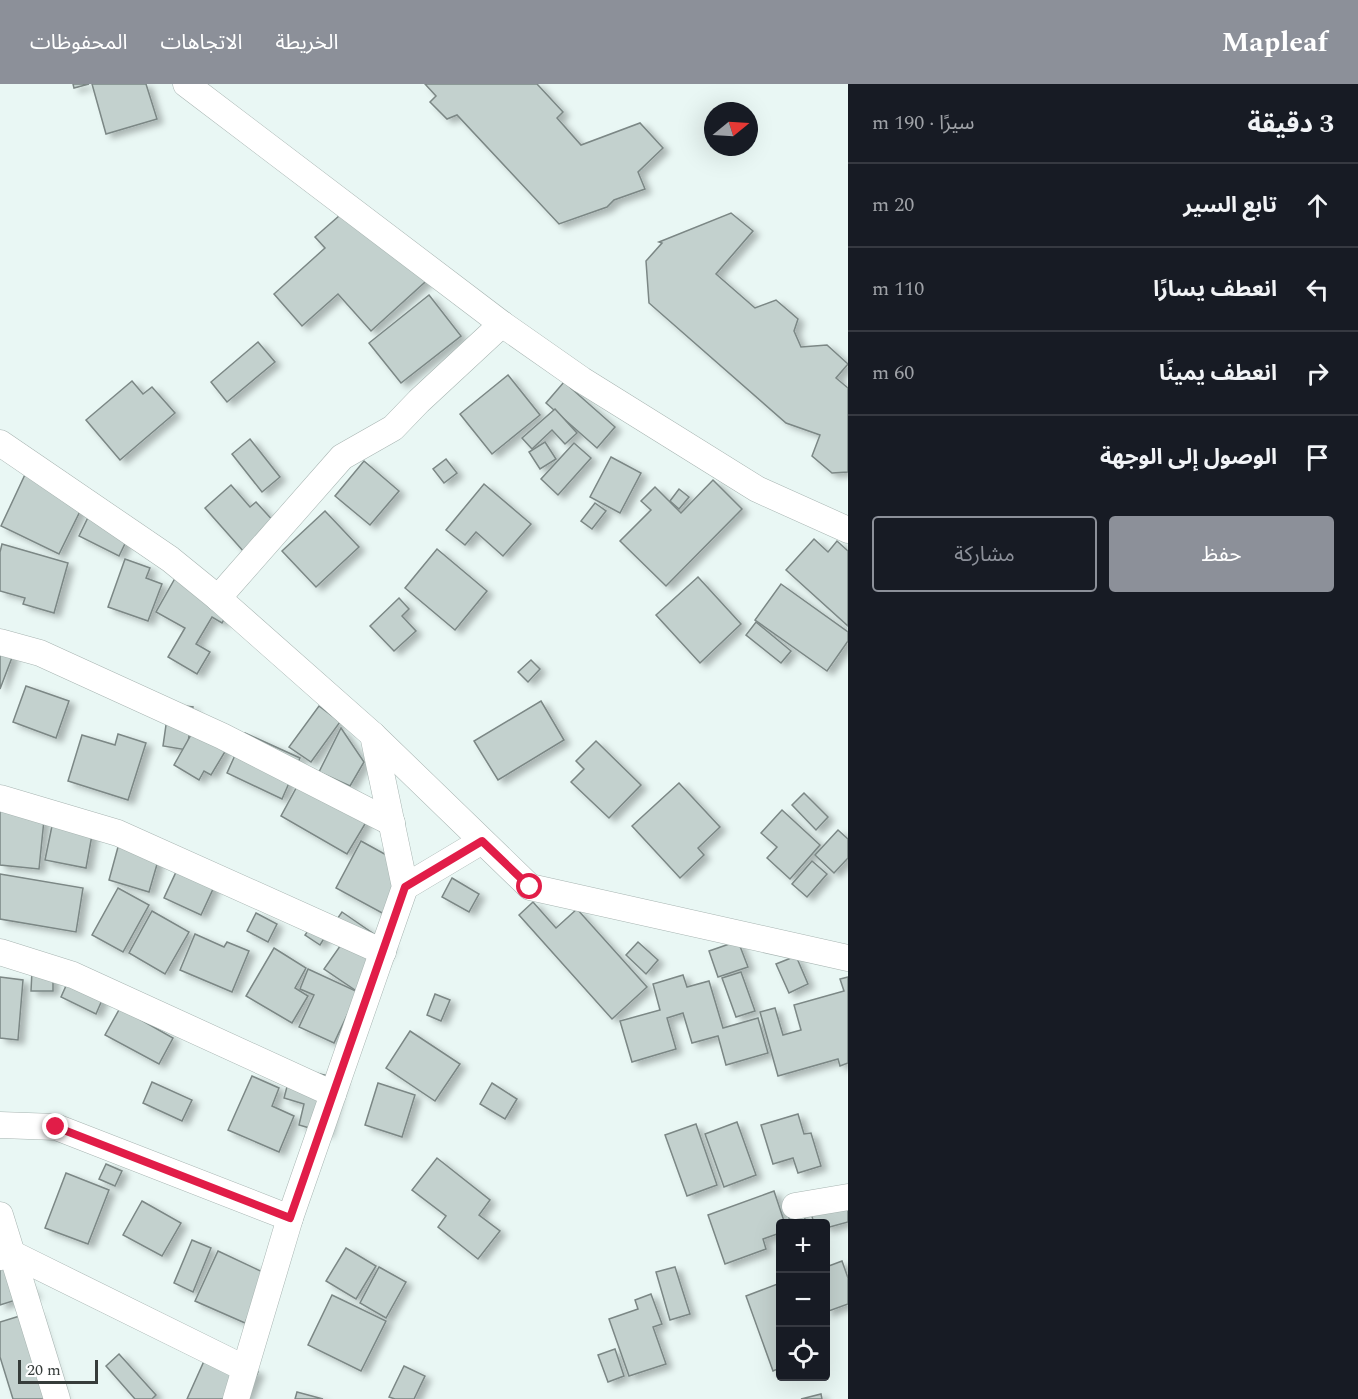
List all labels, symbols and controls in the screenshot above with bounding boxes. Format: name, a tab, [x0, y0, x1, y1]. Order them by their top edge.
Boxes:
text: Mapleaf	[1221, 21, 1328, 64]
text: المحفوظات	[30, 27, 127, 59]
text: الاتجاهات	[160, 27, 242, 59]
text: الخريطة	[275, 27, 338, 59]
north arrow	[704, 102, 758, 156]
text: 3 دقيقة	[1247, 104, 1334, 144]
text: سيرًا · 190 m	[872, 108, 975, 138]
text: تابع السير	[1183, 189, 1277, 222]
icon: ahead	[1301, 189, 1334, 222]
text: 20 m	[872, 190, 914, 220]
text: انعطف يسارًا	[1153, 273, 1277, 306]
icon: left	[1301, 273, 1334, 306]
text: 110 m	[872, 274, 924, 304]
text: انعطف يمينًا	[1159, 357, 1277, 390]
icon: right	[1301, 357, 1334, 390]
text: 60 m	[872, 358, 914, 388]
text: الوصول إلى الوجهة	[1100, 441, 1277, 474]
icon: arrive	[1301, 441, 1334, 474]
button: مشاركة	[872, 516, 1097, 592]
button: حفظ	[1109, 516, 1334, 592]
route start	[516, 873, 542, 899]
route end	[42, 1113, 68, 1139]
map controls	[776, 1219, 830, 1381]
button: +	[776, 1219, 830, 1273]
button: −	[776, 1273, 830, 1327]
button: locate	[776, 1327, 830, 1381]
scale bar	[18, 1357, 98, 1384]
text: 20 m	[27, 1358, 61, 1382]

